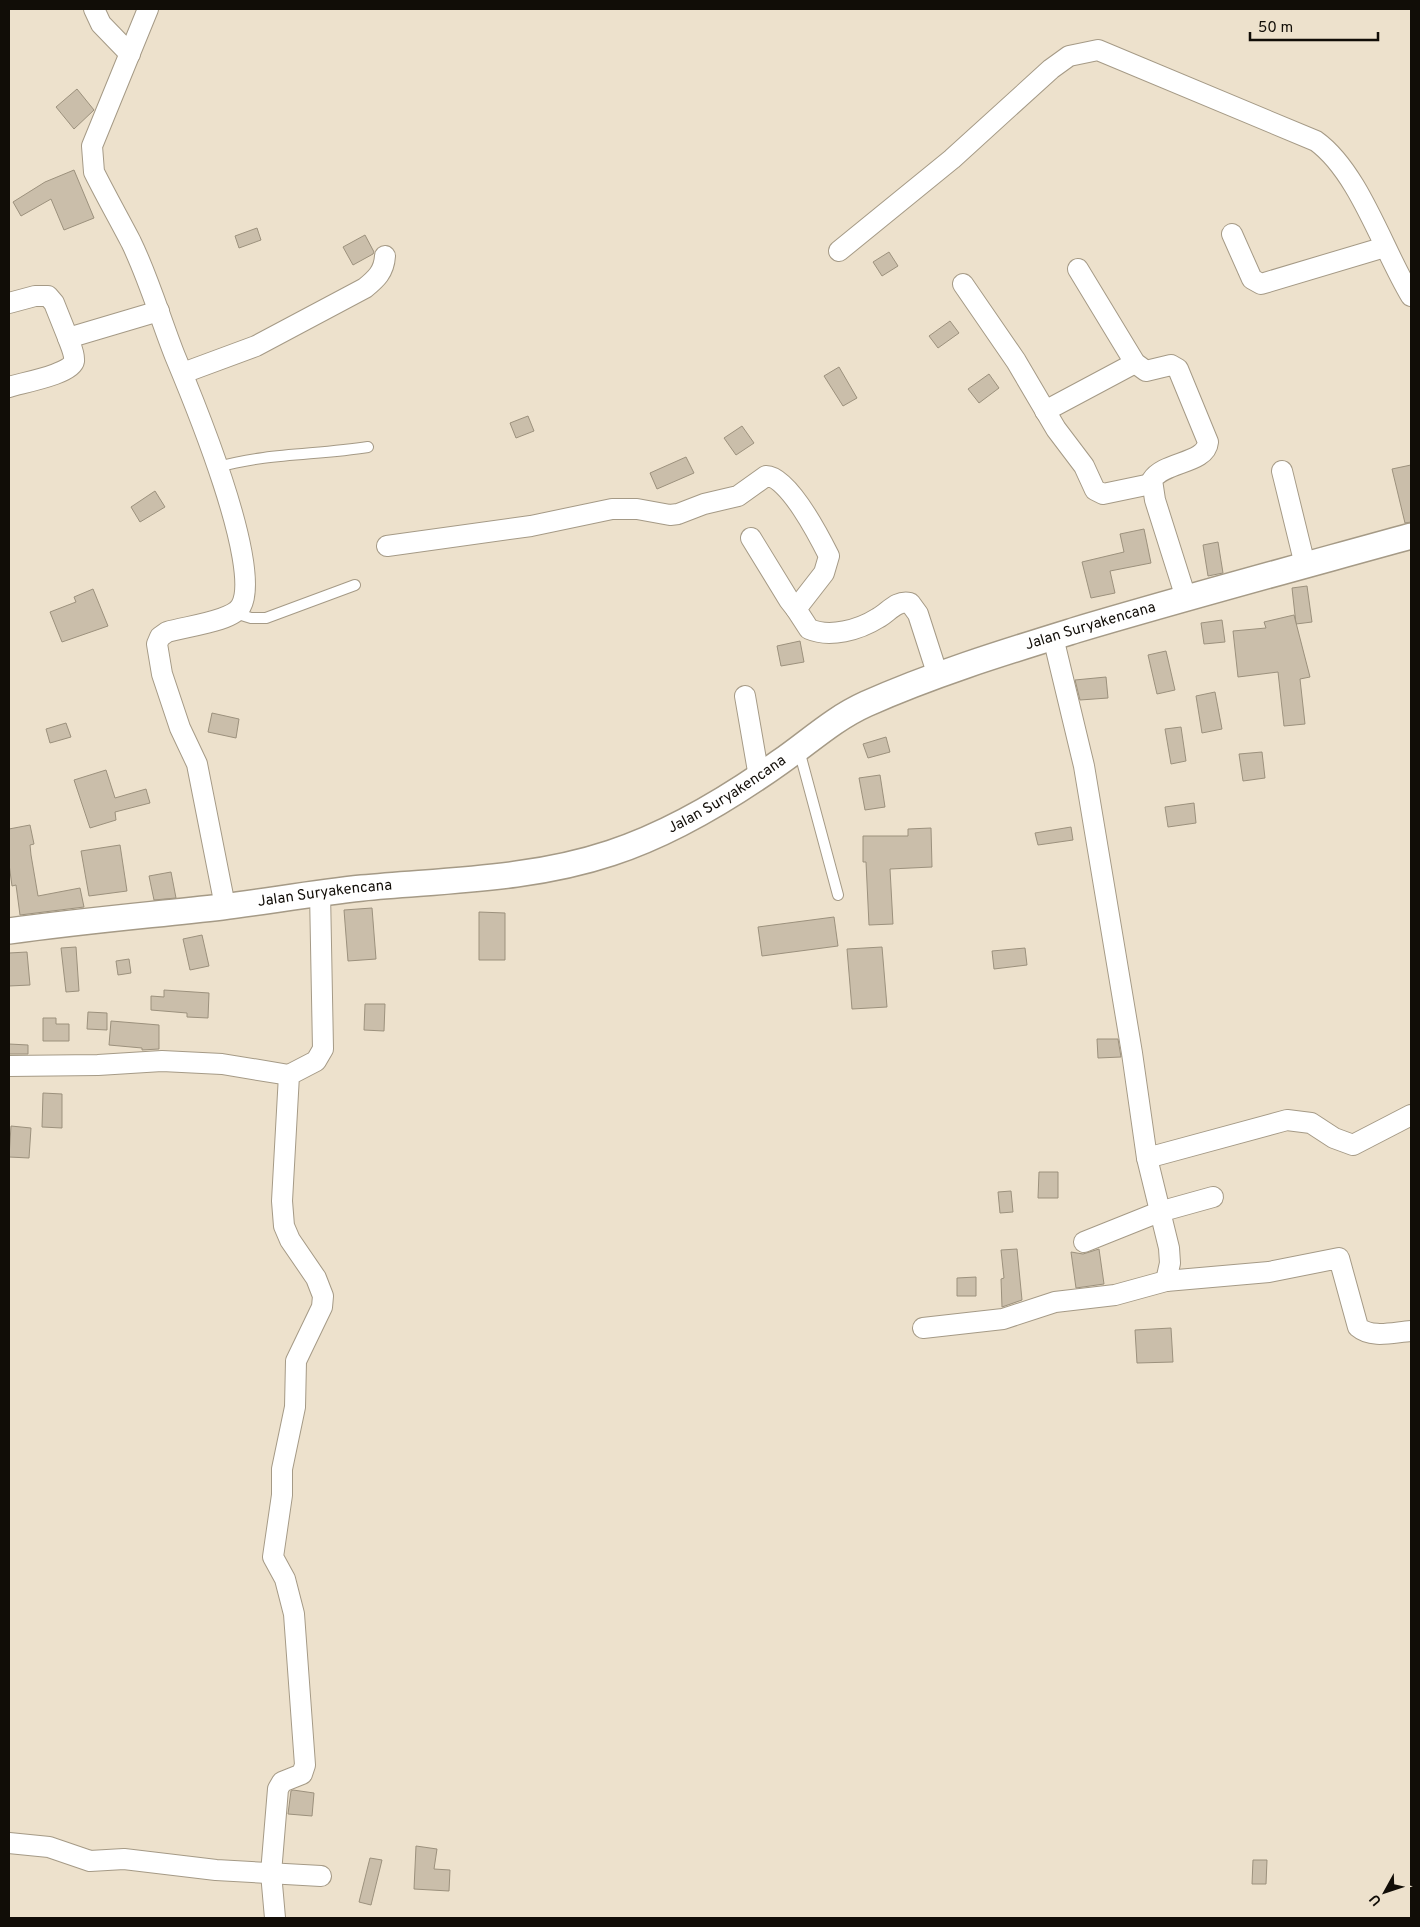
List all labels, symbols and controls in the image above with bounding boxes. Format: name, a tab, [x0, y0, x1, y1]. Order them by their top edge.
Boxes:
scale bar	[1250, 10, 1378, 42]
text: 50 m	[1258, 19, 1293, 38]
street label: Jalan Suryakencana	[1023, 598, 1158, 655]
street label: Jalan Suryakencana	[665, 751, 790, 838]
street label: Jalan Suryakencana	[256, 876, 393, 912]
north arrow	[1360, 1867, 1410, 1917]
text: U	[1366, 1890, 1386, 1909]

